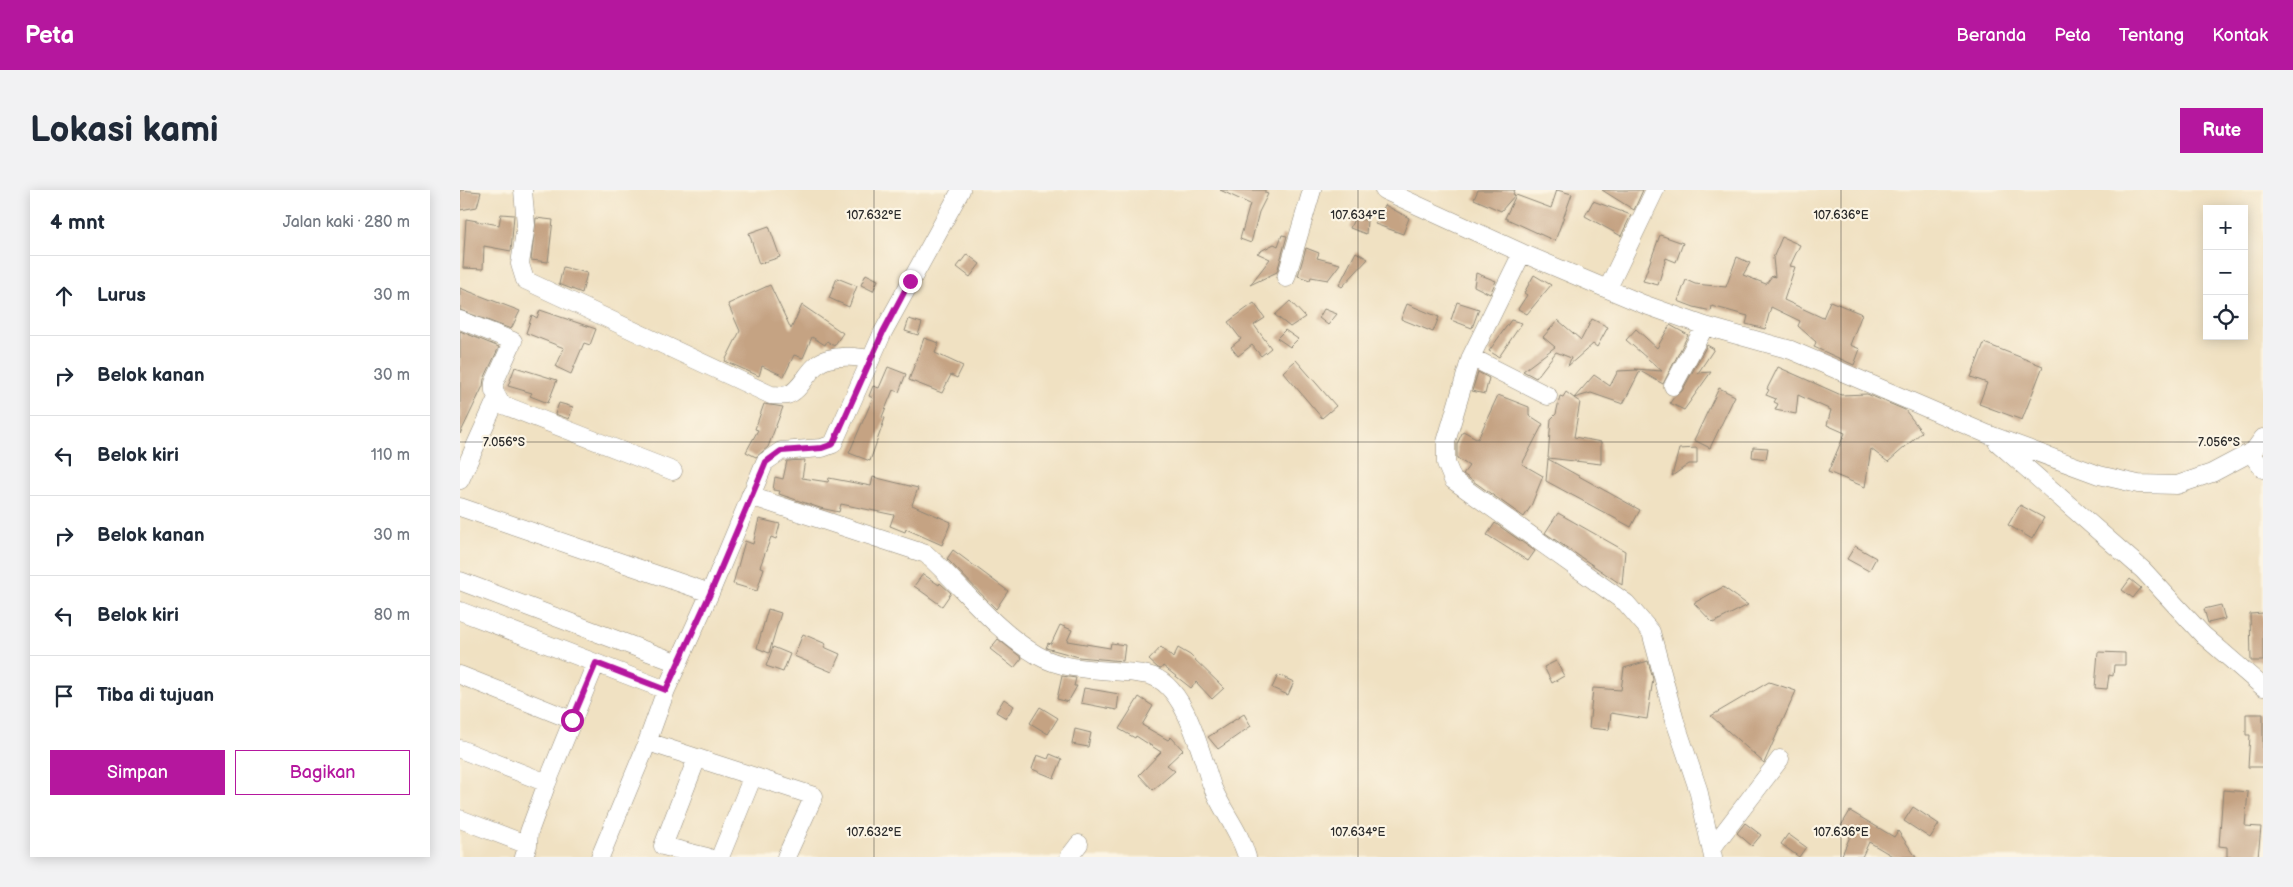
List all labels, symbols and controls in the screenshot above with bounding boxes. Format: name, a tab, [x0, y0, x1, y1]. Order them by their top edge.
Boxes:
text: Peta	[25, 21, 74, 50]
text: Beranda	[1956, 25, 2026, 46]
text: Peta	[2054, 25, 2091, 46]
text: Tentang	[2119, 25, 2184, 46]
text: Kontak	[2212, 25, 2268, 46]
button: Rute	[2180, 108, 2263, 153]
text: Lokasi kami	[30, 109, 219, 152]
map controls	[2203, 205, 2248, 340]
button: +	[2203, 205, 2248, 250]
text: 107.632°E	[847, 208, 901, 223]
text: 107.634°E	[1331, 208, 1386, 223]
text: 107.636°E	[1813, 208, 1869, 223]
text: 4 mnt	[50, 210, 105, 235]
text: Jalan kaki · 280 m	[283, 213, 410, 232]
button: −	[2203, 250, 2248, 295]
route end	[899, 270, 922, 293]
icon: ahead	[50, 282, 78, 310]
text: Lurus	[97, 284, 146, 307]
text: 30 m	[373, 286, 410, 305]
button: locate	[2203, 295, 2248, 340]
icon: right	[50, 362, 78, 390]
text: Belok kanan	[97, 364, 205, 387]
text: 30 m	[373, 366, 410, 385]
text: 7.056°S	[483, 435, 525, 450]
text: 7.056°S	[2198, 435, 2240, 450]
icon: left	[50, 442, 78, 470]
text: Belok kiri	[97, 444, 179, 467]
text: 110 m	[371, 446, 410, 465]
icon: right	[50, 522, 78, 550]
text: Belok kanan	[97, 524, 205, 547]
text: 30 m	[373, 526, 410, 545]
icon: left	[50, 602, 78, 630]
text: Belok kiri	[97, 604, 179, 627]
text: 80 m	[374, 606, 410, 625]
icon: arrive	[50, 682, 78, 710]
text: Tiba di tujuan	[97, 684, 214, 707]
route start	[561, 709, 584, 732]
button: Simpan	[50, 750, 225, 795]
button: Bagikan	[235, 750, 410, 795]
text: 107.632°E	[847, 825, 901, 840]
text: 107.634°E	[1331, 825, 1386, 840]
text: 107.636°E	[1813, 825, 1869, 840]

